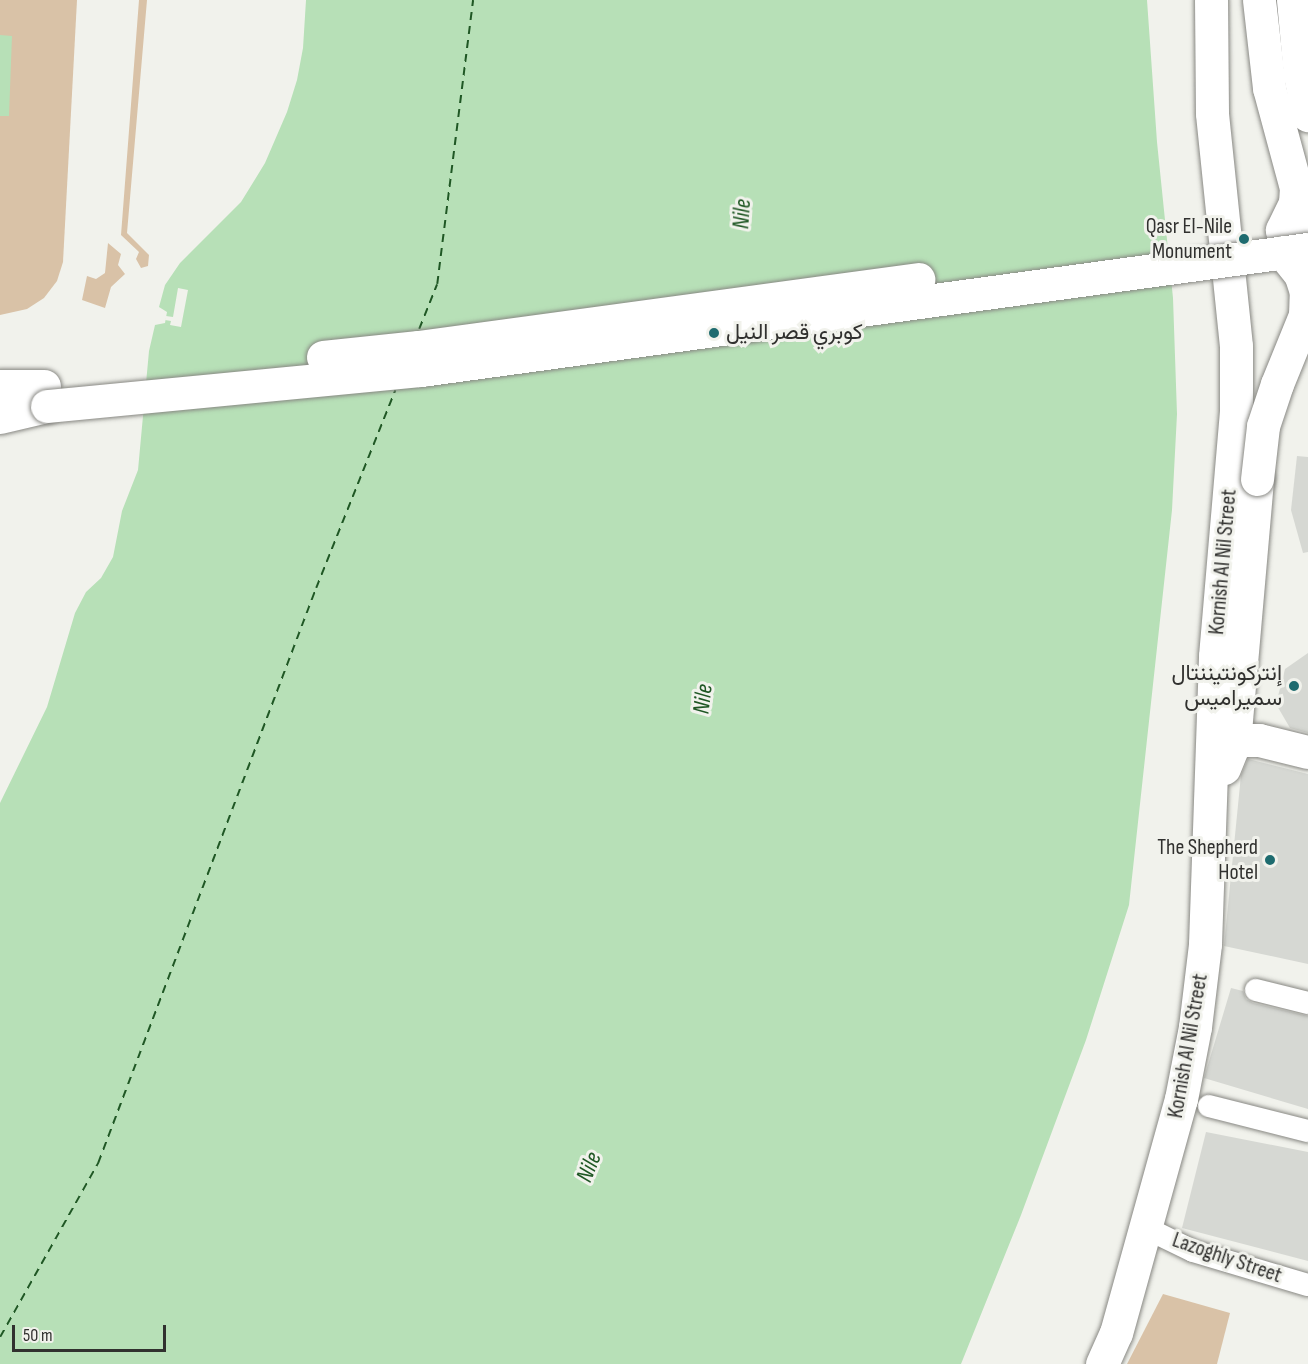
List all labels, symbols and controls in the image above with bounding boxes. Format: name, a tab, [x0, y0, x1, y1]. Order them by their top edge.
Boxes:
water label: Nile	[727, 198, 757, 230]
place label: Qasr El-Nile Monument	[1146, 213, 1232, 264]
marker: Qasr El-Nile Monument	[1237, 232, 1251, 246]
place label: كوبري قصر النيل	[726, 320, 863, 346]
marker: كوبري قصر النيل	[707, 326, 721, 340]
street label: Kornish Al Nil Street	[1203, 488, 1243, 636]
place label: إنتركونتيننتال سميراميس	[1172, 660, 1282, 712]
marker: إنتركونتيننتال سميراميس	[1287, 679, 1301, 693]
water label: Nile	[687, 682, 719, 716]
place label: The Shepherd Hotel	[1157, 834, 1258, 885]
marker: The Shepherd Hotel	[1263, 853, 1277, 867]
street label: Kornish Al Nil Street	[1162, 972, 1214, 1120]
water label: Nile	[570, 1148, 608, 1186]
street label: Lazoghly Street	[1169, 1227, 1285, 1289]
scale bar	[15, 1313, 170, 1351]
text: 50 m	[23, 1325, 53, 1346]

